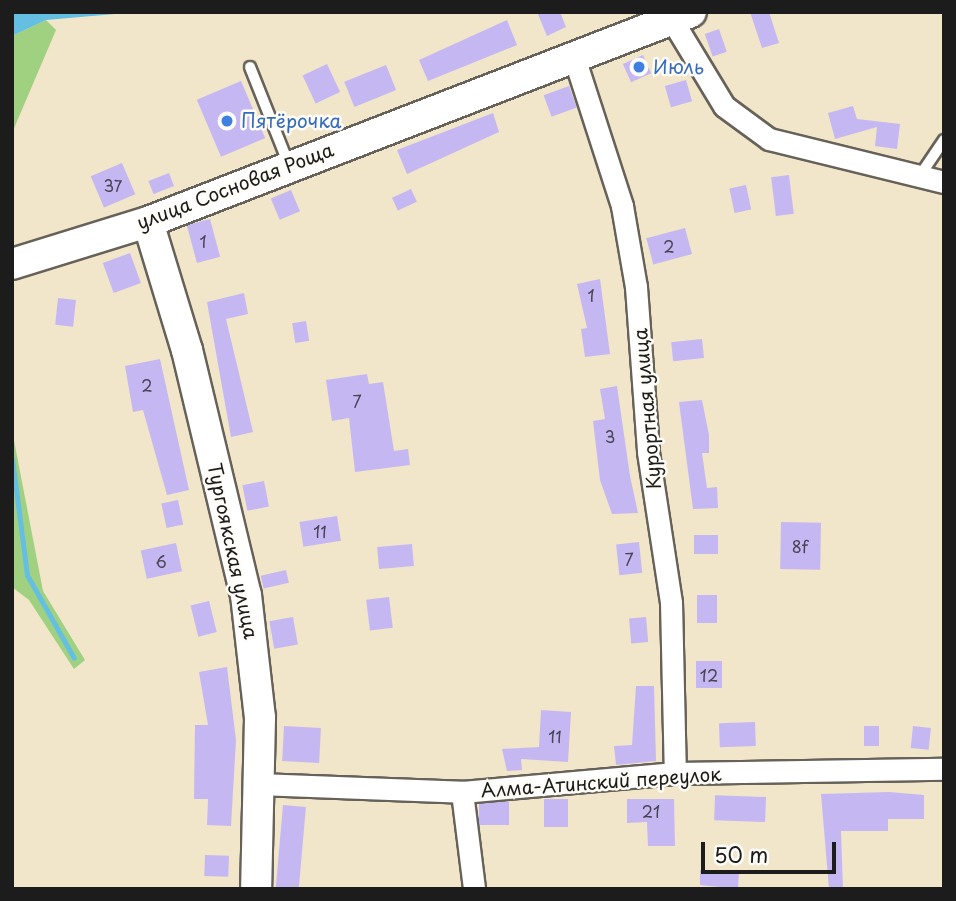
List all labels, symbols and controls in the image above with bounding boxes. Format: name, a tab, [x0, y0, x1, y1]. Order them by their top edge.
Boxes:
place label: Июль	[653, 56, 704, 78]
marker: Июль	[631, 59, 647, 75]
place label: Пятёрочка	[241, 110, 342, 132]
marker: Пятёрочка	[219, 113, 235, 129]
street label: улица Сосновая Роща	[133, 138, 337, 234]
house number: 37	[104, 175, 122, 195]
house number: 1	[199, 231, 207, 251]
house number: 2	[663, 236, 675, 256]
house number: 1	[587, 285, 595, 305]
street label: Курортная улица	[629, 327, 665, 491]
house number: 2	[141, 375, 153, 395]
house number: 7	[352, 391, 362, 411]
house number: 3	[605, 426, 615, 446]
street label: Тургоякская улица	[203, 461, 263, 641]
house number: 11	[313, 521, 327, 541]
house number: 8f	[792, 536, 808, 556]
house number: 7	[624, 549, 634, 569]
house number: 6	[155, 551, 167, 571]
house number: 12	[700, 665, 718, 685]
house number: 11	[548, 726, 562, 746]
street label: Алма-Атинский переулок	[480, 762, 722, 802]
house number: 21	[642, 801, 660, 821]
scale bar	[704, 828, 839, 872]
text: 50 m	[714, 838, 768, 870]

